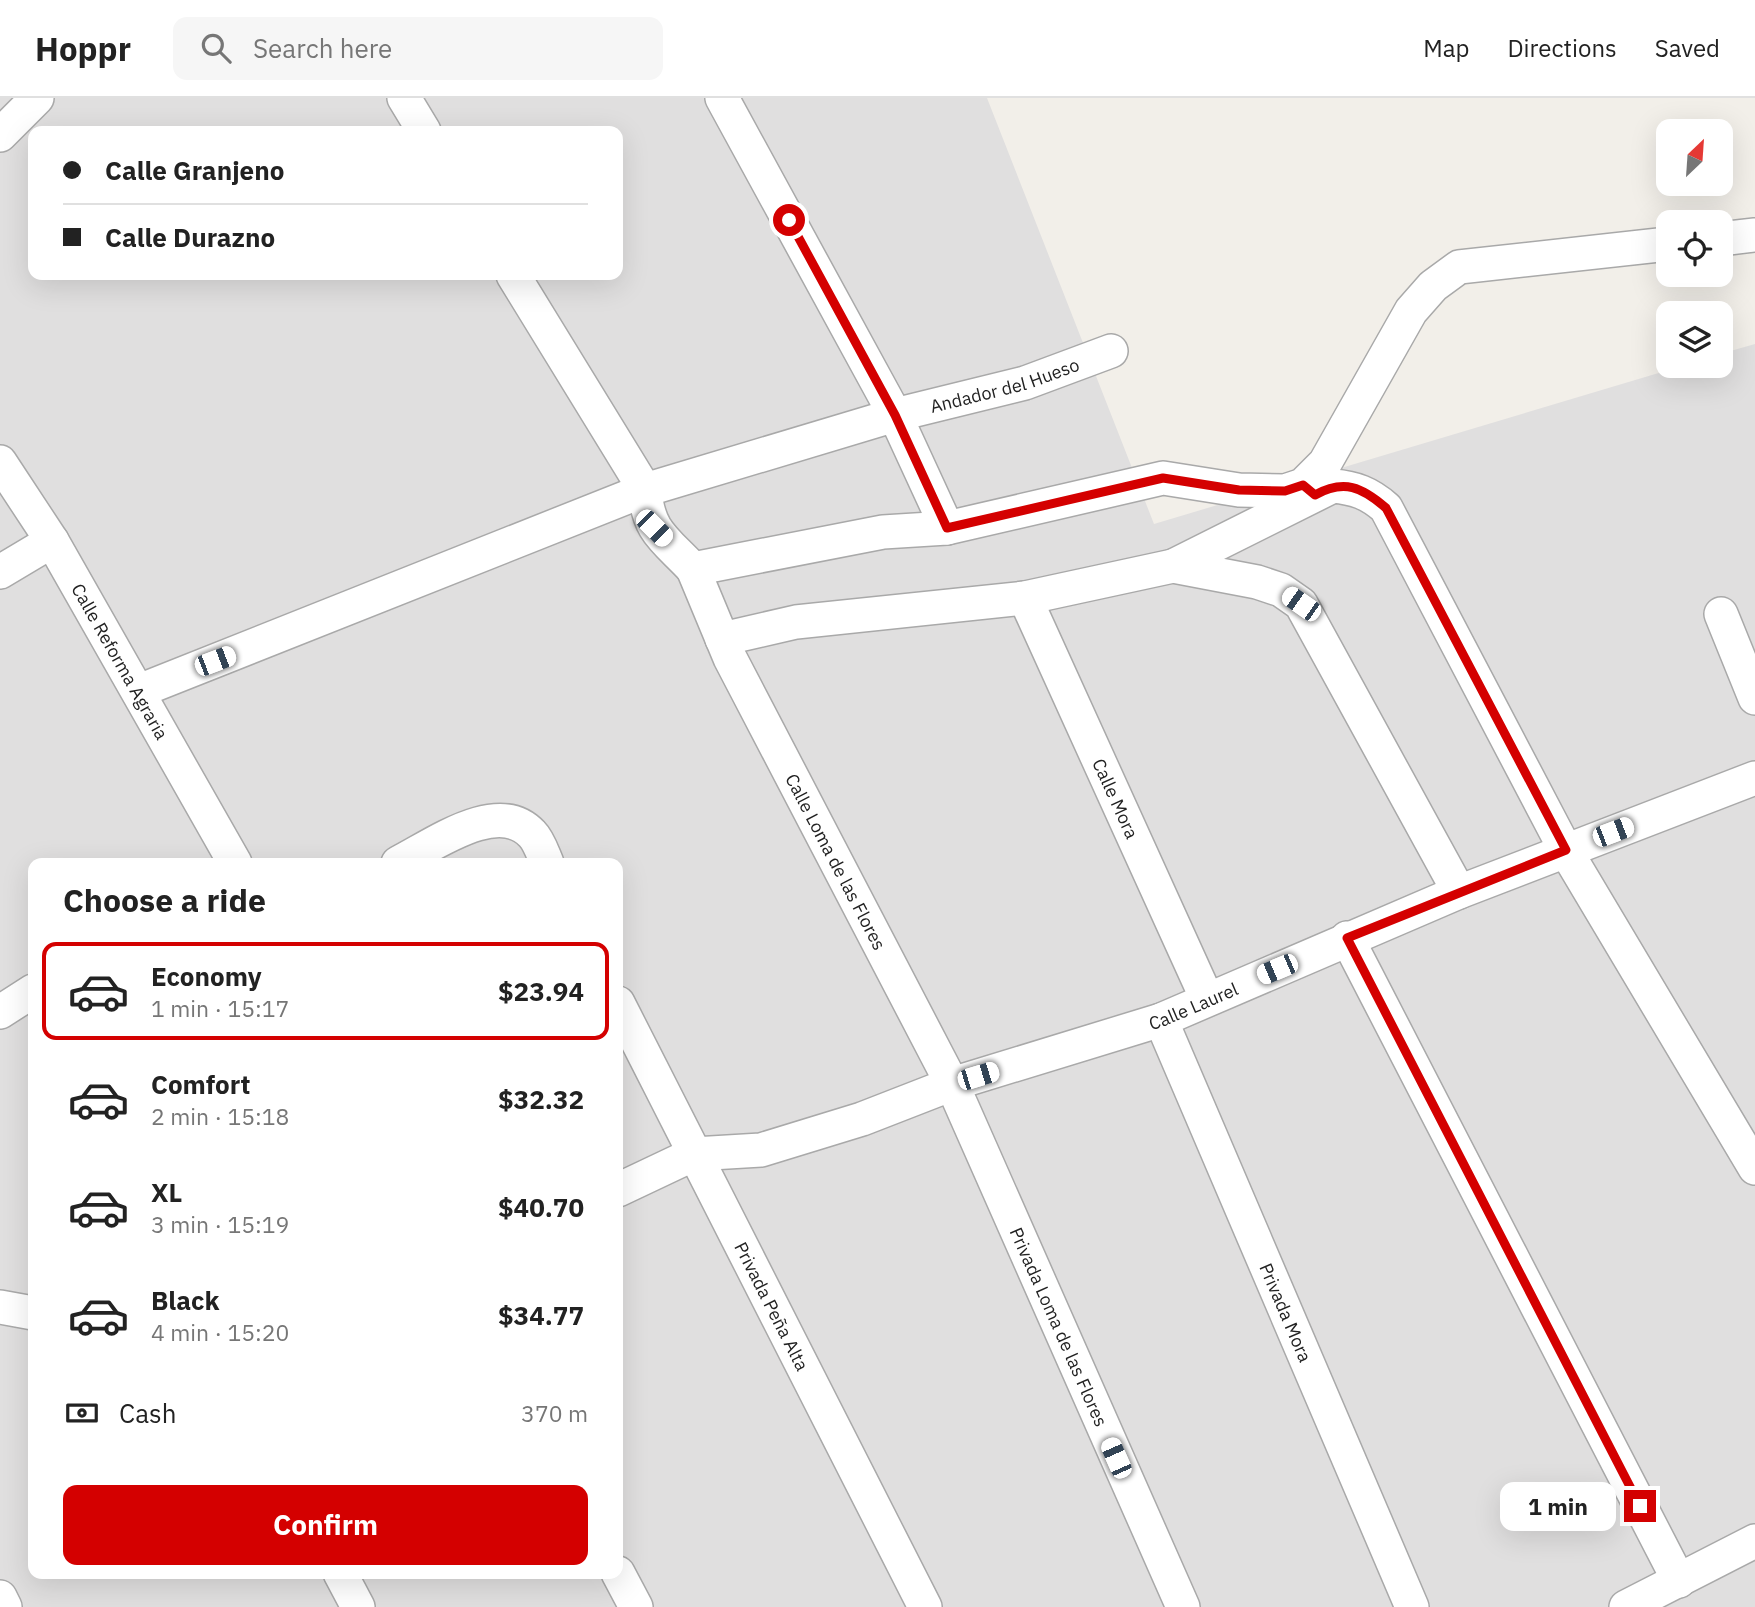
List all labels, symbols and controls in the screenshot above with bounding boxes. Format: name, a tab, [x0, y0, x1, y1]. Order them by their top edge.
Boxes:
search box	[173, 17, 663, 80]
text: Hoppr	[35, 27, 131, 70]
icon: search	[197, 29, 235, 67]
text: Search here	[253, 31, 392, 65]
text: Map	[1423, 32, 1469, 64]
text: Directions	[1507, 32, 1617, 64]
text: Saved	[1655, 32, 1720, 64]
north arrow	[1656, 119, 1732, 196]
map controls	[1656, 119, 1733, 378]
text: Calle Granjeno	[105, 153, 284, 187]
route start	[773, 204, 805, 236]
button: locate	[1656, 210, 1733, 287]
text: Calle Durazno	[105, 220, 275, 254]
button: layers	[1656, 301, 1733, 378]
street label: Andador del Hueso	[927, 352, 1082, 417]
car	[632, 506, 677, 550]
street label: Calle Reforma Agraria	[67, 579, 174, 744]
car	[1278, 583, 1325, 625]
car	[192, 644, 239, 678]
street label: Calle Mora	[1088, 755, 1144, 842]
street label: Calle Loma de las Flores	[781, 770, 892, 954]
car	[1590, 815, 1637, 849]
text: Choose a ride	[63, 879, 266, 921]
car	[1254, 951, 1301, 987]
text: Economy	[151, 959, 262, 993]
icon: car	[67, 960, 130, 1023]
text: $23.94	[498, 974, 584, 1008]
street label: Calle Laurel	[1146, 977, 1241, 1035]
text: 1 min · 15:17	[151, 993, 289, 1023]
car	[955, 1060, 1002, 1092]
text: Comfort	[151, 1067, 250, 1101]
icon: car	[67, 1068, 130, 1131]
text: $32.32	[498, 1082, 584, 1116]
text: 2 min · 15:18	[151, 1101, 289, 1131]
text: XL	[151, 1175, 182, 1209]
icon: car	[67, 1176, 130, 1239]
text: $40.70	[498, 1190, 584, 1224]
text: 3 min · 15:19	[151, 1209, 289, 1239]
street label: Privada Loma de las Flores	[1005, 1223, 1113, 1430]
street label: Privada Peña Alta	[730, 1238, 815, 1375]
street label: Privada Mora	[1255, 1259, 1317, 1366]
text: Black	[151, 1283, 219, 1317]
icon: car	[67, 1284, 130, 1347]
text: $34.77	[498, 1298, 584, 1332]
text: 4 min · 15:20	[151, 1317, 289, 1347]
icon: cash	[63, 1394, 101, 1432]
text: Cash	[119, 1396, 176, 1430]
text: 370 m	[521, 1398, 588, 1428]
car	[1098, 1435, 1135, 1481]
callout: 1 min	[1500, 1482, 1616, 1530]
button: Confirm	[63, 1485, 588, 1565]
route end	[1624, 1490, 1656, 1522]
text: 1 min	[1528, 1491, 1588, 1521]

